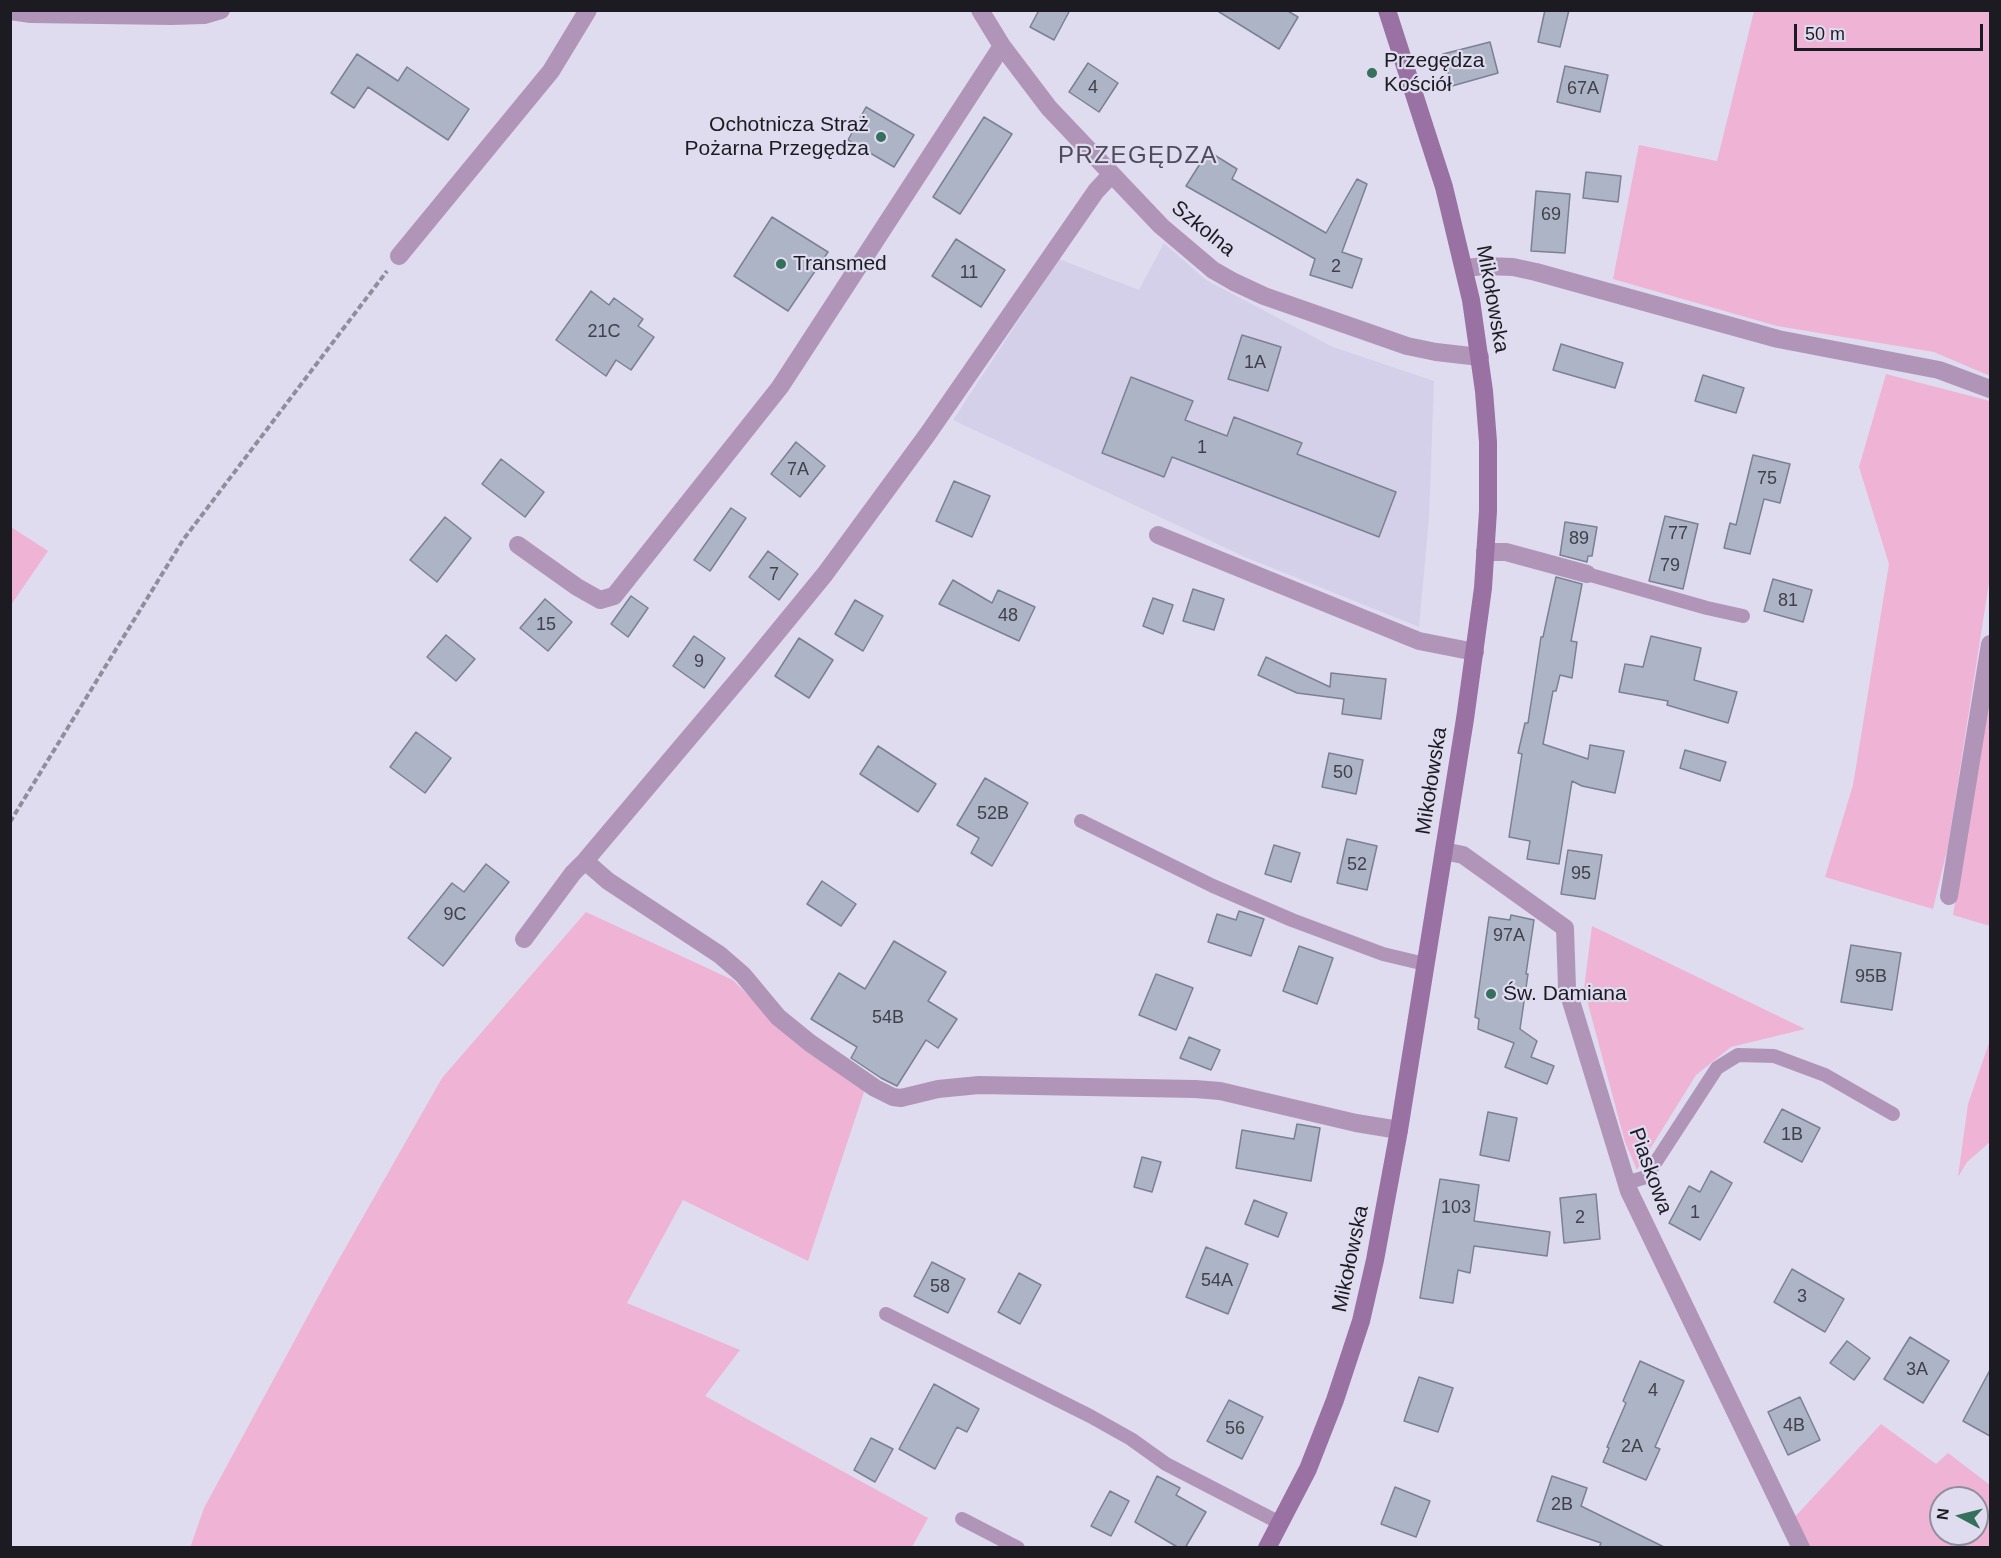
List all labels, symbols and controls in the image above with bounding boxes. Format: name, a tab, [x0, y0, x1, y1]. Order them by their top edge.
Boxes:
scale bar	[1797, 12, 1986, 50]
text: 50 m	[1805, 24, 1845, 44]
place label: Przegędza Kościół	[1384, 48, 1484, 98]
marker: Przegędza Kościół	[1365, 66, 1379, 80]
house number: 4	[1088, 77, 1098, 99]
house number: 67A	[1567, 78, 1599, 100]
place label: Ochotnicza Straż Pożarna Przegędza	[685, 112, 869, 162]
marker: Ochotnicza Straż Pożarna Przegędza	[874, 130, 888, 144]
district label: PRZEGĘDZA	[1058, 142, 1218, 170]
street label: Szkolna	[1166, 196, 1240, 262]
house number: 69	[1541, 204, 1561, 226]
street label: Mikołowska	[1470, 243, 1514, 355]
place label: Transmed	[793, 251, 887, 277]
house number: 2	[1331, 256, 1341, 278]
marker: Transmed	[774, 257, 788, 271]
house number: 11	[960, 262, 978, 284]
house number: 21C	[587, 321, 621, 343]
house number: 1A	[1244, 352, 1266, 374]
house number: 1	[1197, 437, 1207, 459]
house number: 7A	[787, 459, 809, 481]
house number: 75	[1757, 468, 1777, 490]
house number: 77	[1668, 523, 1688, 545]
house number: 89	[1569, 528, 1589, 550]
house number: 79	[1660, 555, 1680, 577]
house number: 7	[769, 564, 779, 586]
house number: 81	[1778, 590, 1798, 612]
house number: 48	[998, 605, 1018, 627]
house number: 15	[536, 614, 556, 636]
house number: 9	[694, 651, 704, 673]
street label: Mikołowska	[1411, 725, 1453, 837]
house number: 50	[1333, 762, 1353, 784]
house number: 52B	[977, 803, 1009, 825]
house number: 52	[1347, 854, 1367, 876]
house number: 95	[1571, 863, 1591, 885]
house number: 9C	[443, 904, 467, 926]
house number: 97A	[1493, 925, 1525, 947]
house number: 95B	[1855, 966, 1887, 988]
place label: Św. Damiana	[1503, 981, 1627, 1007]
marker: Św. Damiana	[1484, 987, 1498, 1001]
house number: 54B	[872, 1007, 904, 1029]
street label: Piaskowa	[1623, 1124, 1677, 1218]
house number: 1B	[1781, 1124, 1803, 1146]
house number: 103	[1441, 1197, 1471, 1219]
house number: 1	[1690, 1202, 1700, 1224]
street label: Mikołowska	[1327, 1203, 1375, 1315]
house number: 2	[1575, 1207, 1585, 1229]
house number: 54A	[1201, 1270, 1233, 1292]
house number: 58	[930, 1276, 950, 1298]
house number: 3	[1797, 1286, 1807, 1308]
house number: 3A	[1906, 1359, 1928, 1381]
house number: 4	[1648, 1380, 1658, 1402]
house number: 4B	[1783, 1415, 1805, 1437]
house number: 56	[1225, 1418, 1245, 1440]
house number: 2A	[1621, 1436, 1643, 1458]
north arrow	[1929, 1486, 1989, 1546]
house number: 2B	[1551, 1494, 1573, 1516]
text: N	[1933, 1507, 1952, 1521]

